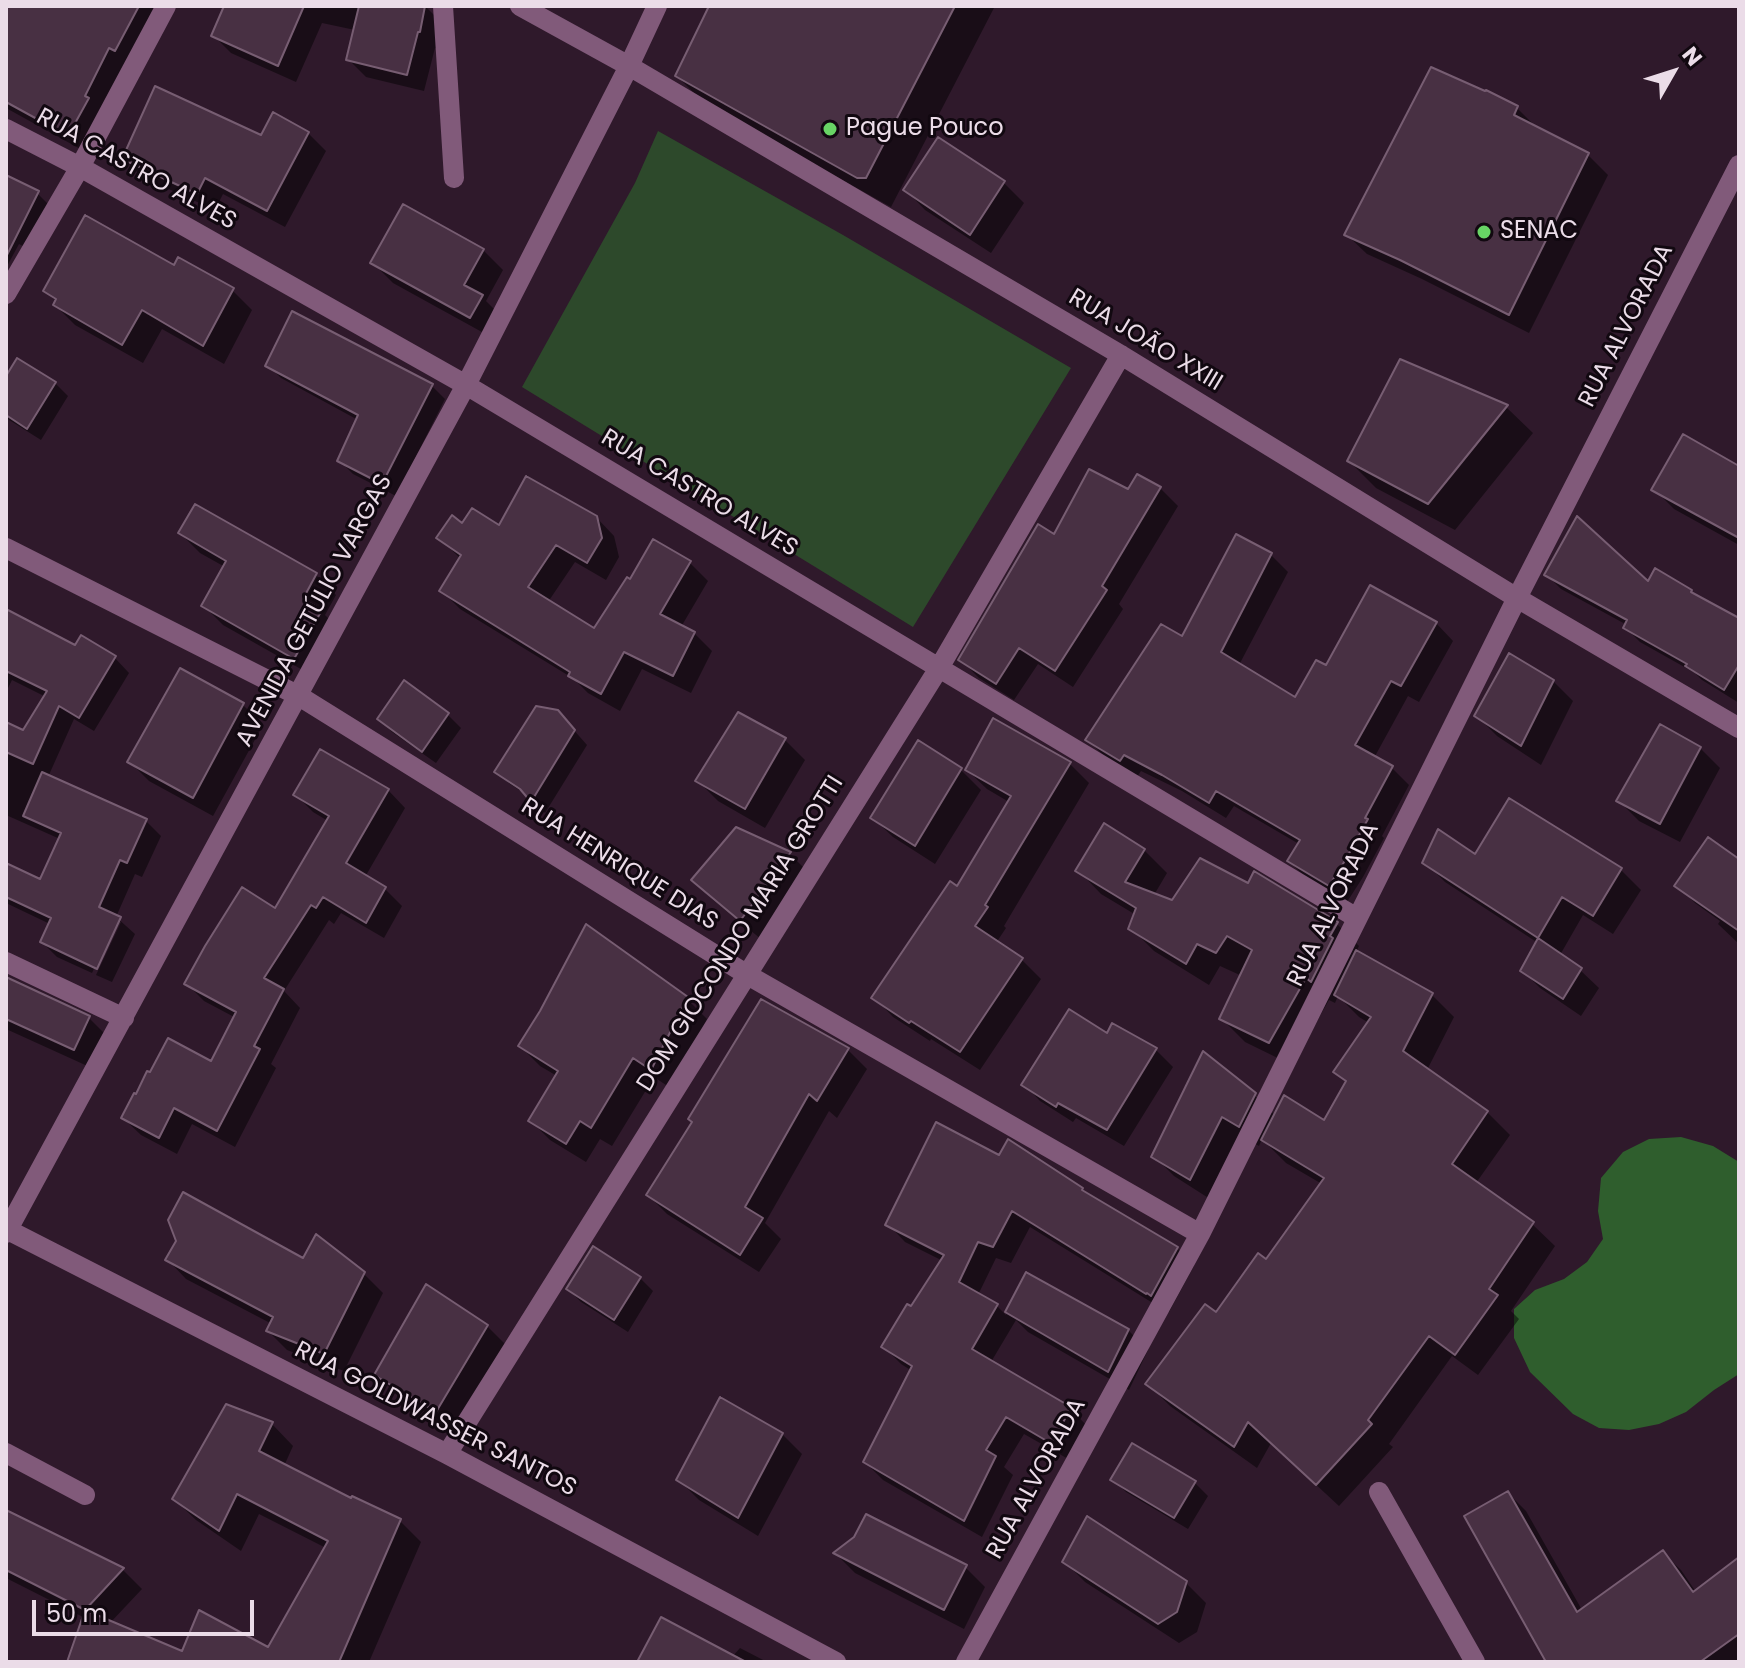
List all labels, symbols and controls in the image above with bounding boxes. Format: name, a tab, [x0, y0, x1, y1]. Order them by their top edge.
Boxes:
north arrow	[1633, 32, 1713, 112]
text: N	[1675, 40, 1709, 73]
street label: RUA CASTRO ALVES	[31, 103, 241, 237]
place label: Pague Pouco	[846, 115, 1004, 143]
marker: Pague Pouco	[821, 120, 839, 138]
place label: SENAC	[1500, 218, 1578, 246]
marker: SENAC	[1475, 223, 1493, 241]
street label: RUA ALVORADA	[1574, 240, 1680, 412]
street label: RUA JOÃO XXIII	[1063, 284, 1227, 398]
street label: RUA CASTRO ALVES	[596, 424, 802, 564]
street label: AVENIDA GETÚLIO VARGAS	[231, 470, 399, 752]
street label: DOM GIOCONDO MARIA GROTTI	[632, 771, 850, 1097]
street label: RUA HENRIQUE DIAS	[515, 793, 723, 937]
street label: RUA ALVORADA	[1282, 818, 1386, 992]
street label: RUA GOLDWASSER SANTOS	[289, 1336, 581, 1504]
street label: RUA ALVORADA	[981, 1394, 1093, 1564]
scale bar	[36, 1584, 258, 1634]
text: 50 m	[46, 1597, 107, 1630]

